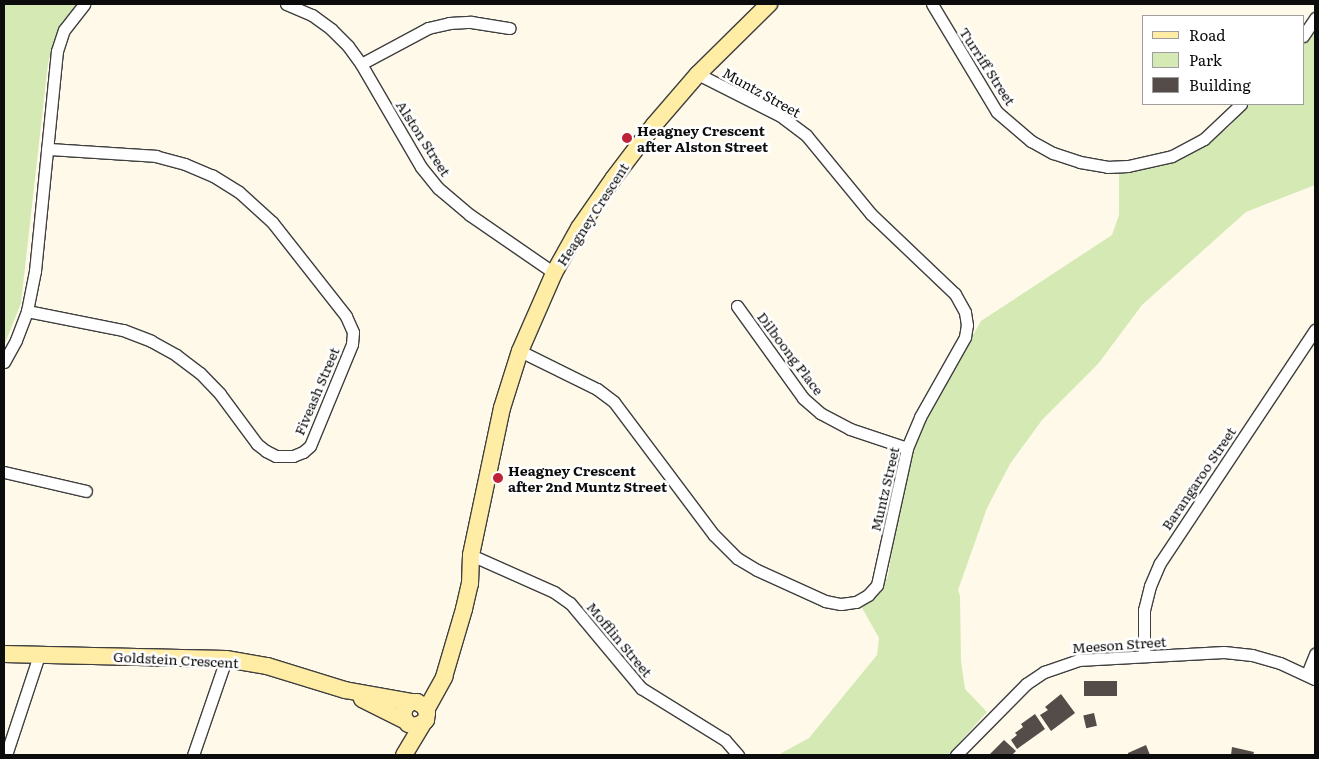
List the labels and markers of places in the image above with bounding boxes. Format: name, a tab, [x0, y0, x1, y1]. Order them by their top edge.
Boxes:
place label: Heagney Crescent after Alston Street	[637, 122, 768, 154]
marker: Heagney Crescent after Alston Street	[621, 132, 633, 144]
place label: Heagney Crescent after 2nd Muntz Street	[508, 462, 667, 494]
marker: Heagney Crescent after 2nd Muntz Street	[492, 472, 504, 484]

